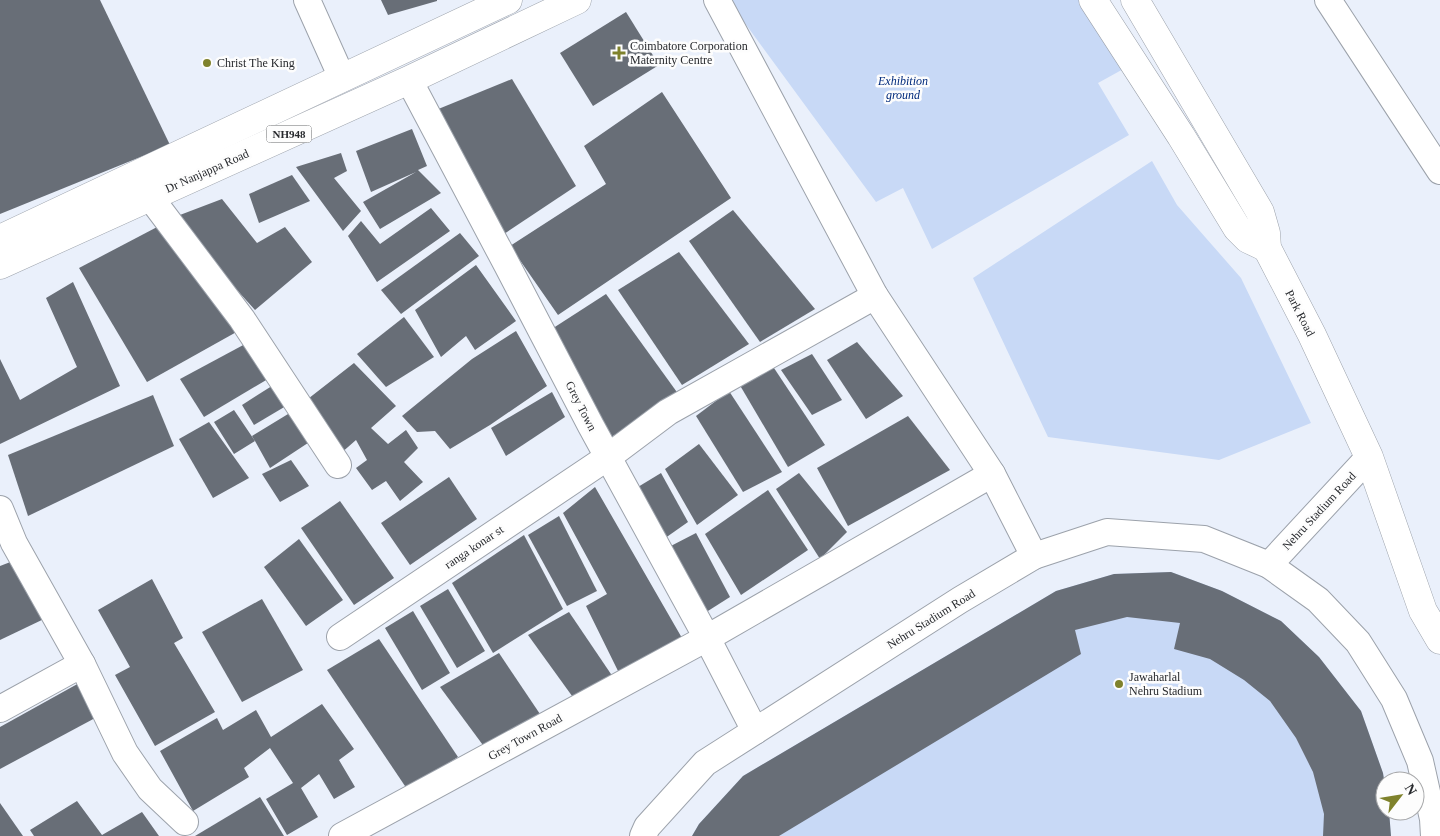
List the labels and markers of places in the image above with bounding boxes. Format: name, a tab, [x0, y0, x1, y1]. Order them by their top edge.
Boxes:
place label: Coimbatore Corporation Maternity Centre	[630, 39, 748, 67]
marker: Coimbatore Corporation Maternity Centre	[612, 46, 626, 60]
place label: Christ The King	[217, 56, 295, 70]
marker: Christ The King	[201, 57, 213, 69]
place label: Jawaharlal Nehru Stadium	[1129, 670, 1203, 698]
marker: Jawaharlal Nehru Stadium	[1113, 678, 1125, 690]

